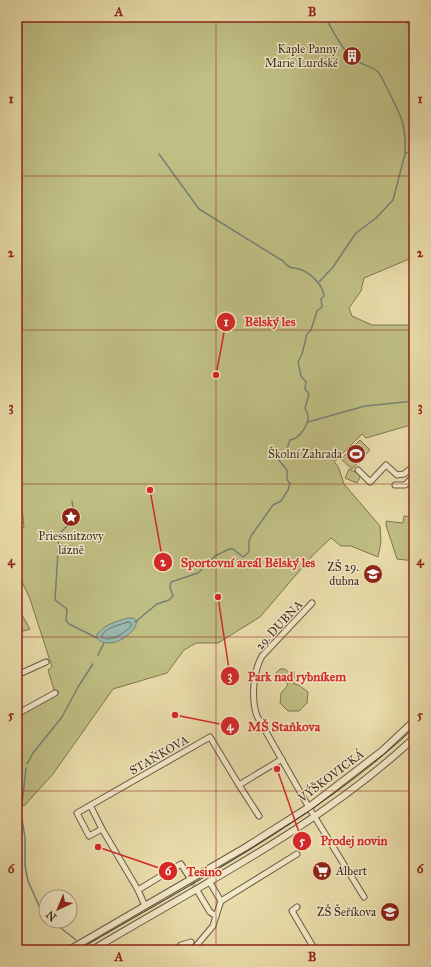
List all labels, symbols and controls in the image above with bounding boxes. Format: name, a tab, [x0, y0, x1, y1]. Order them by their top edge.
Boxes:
text: A	[114, 4, 124, 20]
text: B	[308, 4, 317, 20]
place label: Kaple Panny Marie Lurdské	[265, 42, 338, 70]
building icon: Kaple Panny Marie Lurdské	[341, 45, 363, 67]
text: 1	[8, 91, 14, 107]
text: 1	[417, 91, 423, 107]
text: 2	[8, 245, 15, 261]
text: 2	[417, 245, 424, 261]
callout: Bělský les	[216, 309, 303, 334]
text: Bělský les	[245, 314, 296, 330]
text: 1	[224, 315, 229, 329]
text: 3	[8, 399, 14, 415]
text: 3	[417, 399, 423, 415]
sports icon: Školní Zahrada	[345, 443, 367, 465]
place label: Školní Zahrada	[268, 445, 343, 461]
place icon: Priessnitzovy lázně	[60, 506, 82, 528]
place label: Priessnitzovy lázně	[38, 529, 104, 557]
callout: Sportovní areál Bělský les	[153, 550, 323, 575]
text: 4	[7, 553, 15, 569]
text: 4	[416, 553, 424, 569]
text: 2	[160, 555, 167, 569]
text: Sportovní areál Bělský les	[181, 555, 316, 571]
place label: ZŠ 29. dubna	[327, 558, 360, 588]
school or university icon: ZŠ 29. dubna	[362, 563, 384, 585]
street label: 29. DUBNA	[253, 597, 305, 653]
callout: Park nad rybníkem	[220, 664, 354, 689]
text: 3	[228, 669, 233, 684]
text: Park nad rybníkem	[248, 669, 346, 685]
text: 5	[8, 707, 15, 723]
text: 5	[417, 707, 424, 723]
callout: MŠ Staňkova	[220, 714, 328, 739]
text: MŠ Staňkova	[248, 718, 321, 735]
text: 4	[227, 719, 235, 734]
street label: STAŇKOVA	[127, 732, 191, 778]
street label: VÝŠKOVICKÁ	[294, 745, 366, 806]
callout: Prodej novin	[292, 828, 396, 853]
text: Prodej novin	[320, 833, 388, 849]
text: 5	[299, 834, 305, 848]
callout: Tesino	[158, 859, 229, 884]
supermarket icon: Albert	[311, 860, 333, 882]
text: 6	[8, 861, 16, 877]
text: 6	[417, 861, 425, 877]
text: 6	[165, 864, 172, 878]
text: Tesino	[185, 864, 222, 880]
place label: Albert	[335, 864, 368, 878]
north arrow	[38, 889, 78, 929]
school or university icon: ZŠ Šeříkova	[379, 901, 401, 923]
place label: ZŠ Šeříkova	[317, 903, 377, 919]
text: N	[43, 907, 59, 924]
text: A	[114, 949, 124, 965]
text: B	[308, 949, 317, 965]

